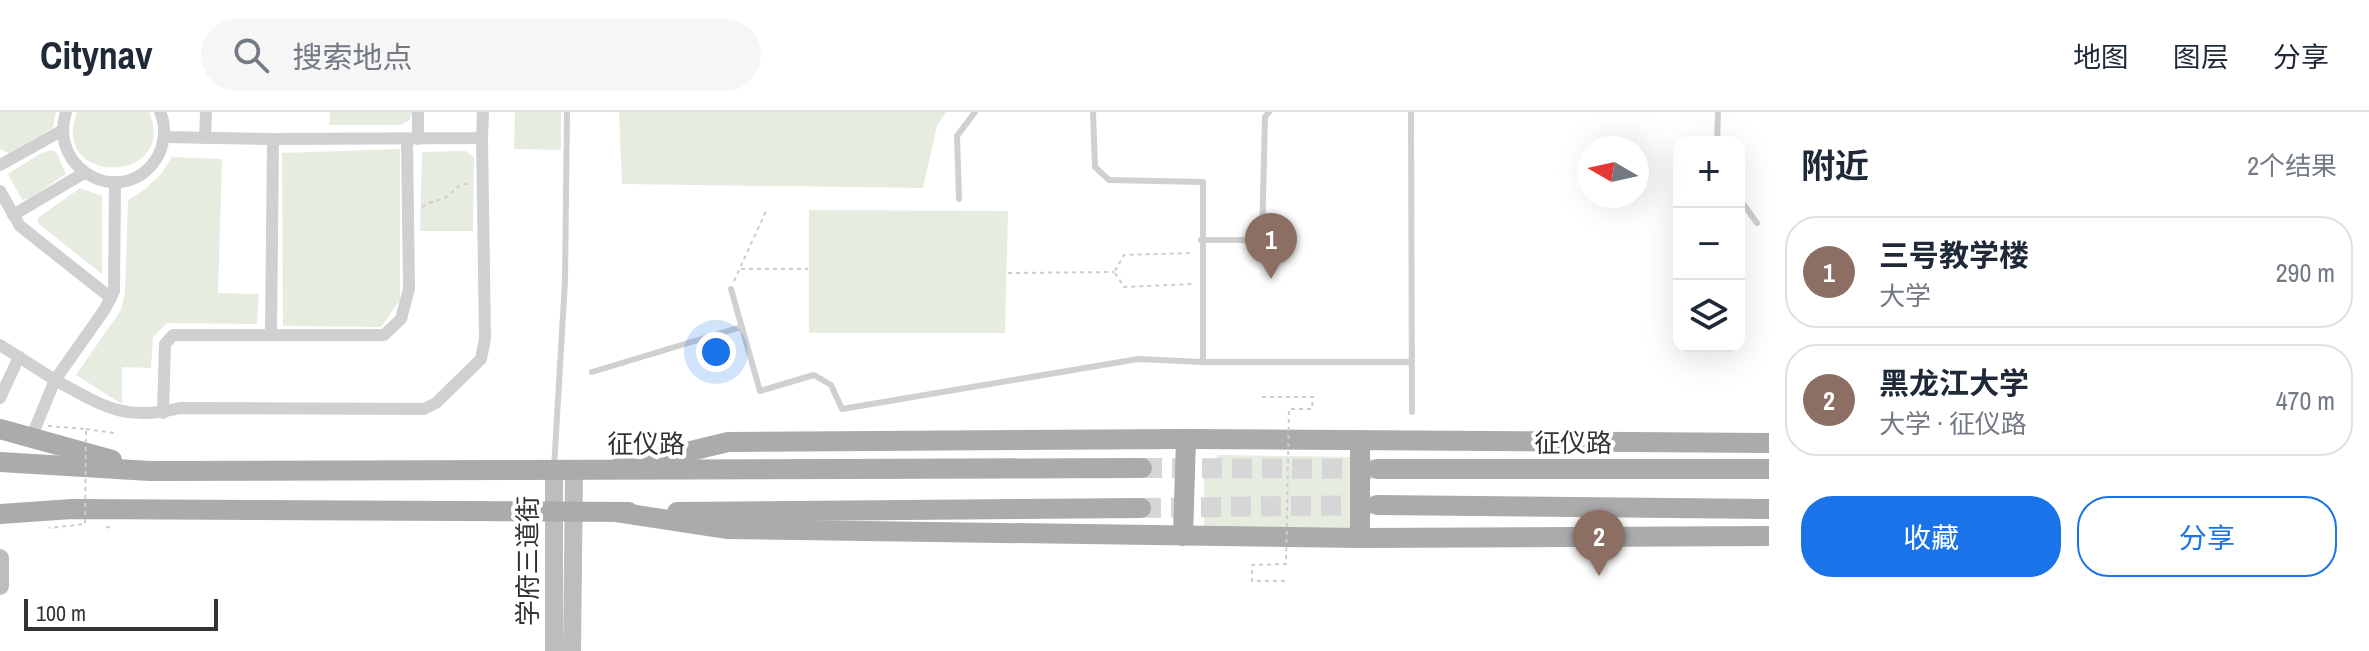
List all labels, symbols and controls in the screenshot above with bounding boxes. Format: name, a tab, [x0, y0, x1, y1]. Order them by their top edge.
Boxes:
search box	[201, 19, 761, 91]
text: Citynav	[40, 30, 153, 81]
icon: search	[229, 33, 273, 77]
text: 搜索地点	[293, 37, 413, 77]
text: 地图	[2073, 38, 2129, 76]
text: 图层	[2173, 38, 2229, 76]
text: 分享	[2273, 38, 2329, 76]
north arrow	[1577, 136, 1649, 208]
map controls	[1673, 136, 1745, 352]
button: +	[1673, 136, 1745, 208]
text: 附近	[1801, 143, 1869, 189]
text: 2个结果	[2247, 148, 2337, 183]
button: −	[1673, 208, 1745, 280]
pin: 1	[1245, 213, 1297, 279]
text: 三号教学楼	[1879, 235, 2029, 275]
text: 1	[1823, 255, 1835, 290]
text: 290 m	[2276, 255, 2335, 290]
text: 大学	[1879, 278, 1931, 313]
button: layers	[1673, 280, 1745, 352]
your location	[696, 332, 736, 372]
text: 黑龙江大学	[1879, 363, 2029, 403]
text: 2	[1823, 383, 1835, 418]
text: 470 m	[2276, 383, 2335, 418]
text: 大学 · 征仪路	[1879, 406, 2027, 441]
street label: 征仪路	[1534, 425, 1612, 460]
street label: 征仪路	[607, 426, 685, 461]
street label: 学府三道街	[510, 496, 545, 626]
button: 收藏	[1801, 496, 2061, 577]
button: 分享	[2077, 496, 2337, 577]
pin: 2	[1573, 510, 1625, 576]
scale bar	[24, 595, 218, 631]
text: 100 m	[36, 598, 86, 628]

